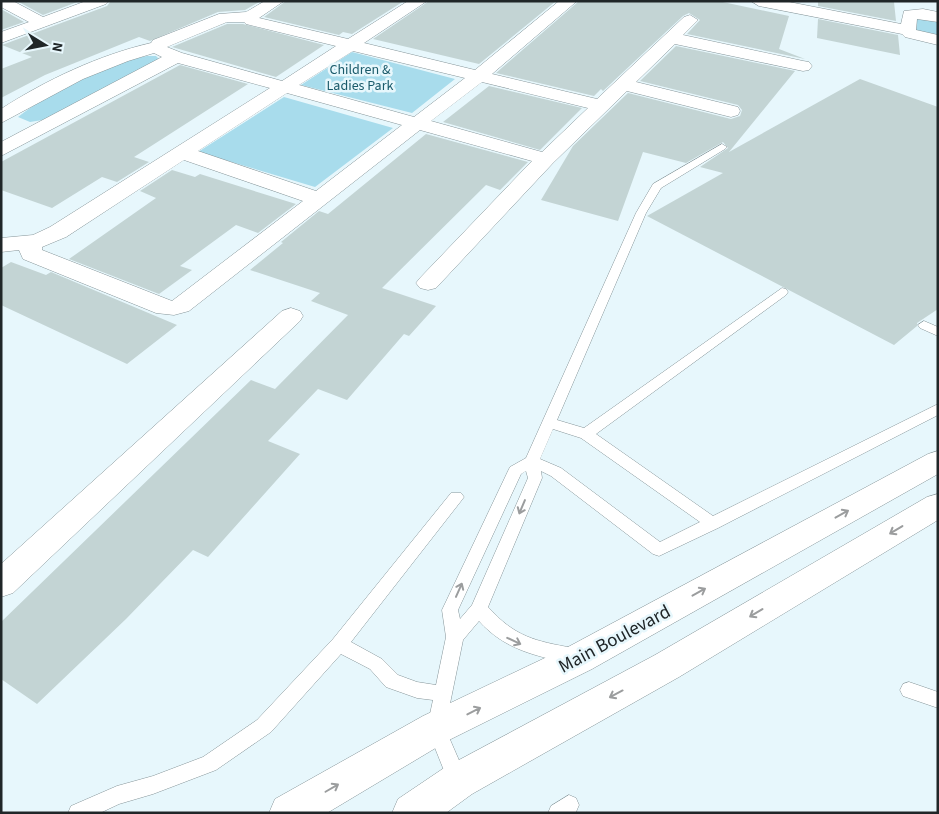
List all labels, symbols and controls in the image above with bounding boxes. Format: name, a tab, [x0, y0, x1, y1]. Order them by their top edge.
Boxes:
north arrow	[20, 20, 70, 70]
text: N	[46, 41, 67, 53]
park label: Children & Ladies Park	[327, 60, 393, 96]
one-way arrow	[517, 499, 527, 514]
one-way arrow	[834, 509, 849, 519]
one-way arrow	[889, 525, 903, 535]
one-way arrow	[455, 583, 465, 598]
one-way arrow	[691, 587, 706, 596]
street label: Main Boulevard	[554, 598, 676, 680]
one-way arrow	[750, 609, 764, 619]
one-way arrow	[507, 637, 522, 647]
one-way arrow	[609, 690, 624, 700]
one-way arrow	[466, 706, 481, 715]
one-way arrow	[324, 783, 338, 793]

